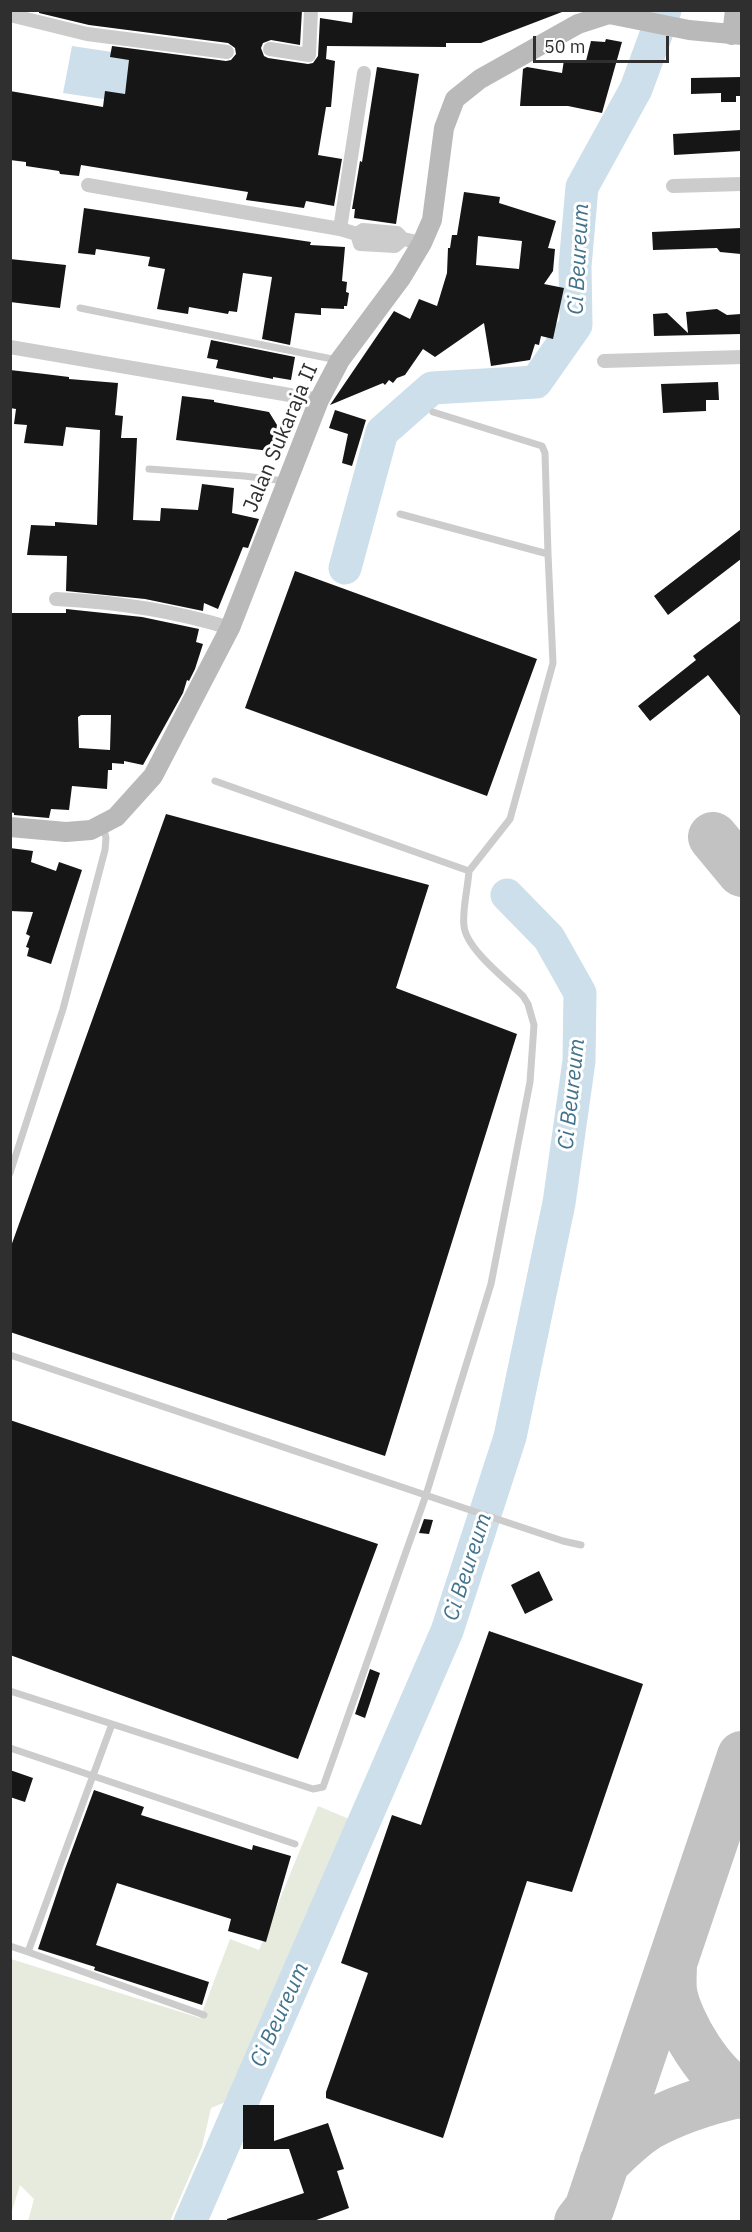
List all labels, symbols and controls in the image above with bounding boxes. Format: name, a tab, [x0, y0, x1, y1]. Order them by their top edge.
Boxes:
scale bar	[536, 24, 672, 62]
text: 50 m	[544, 35, 586, 58]
water label: Ci Beureum	[563, 203, 595, 315]
street label: Jalan Sukaraja II	[238, 360, 324, 516]
water label: Ci Beureum	[553, 1037, 591, 1151]
water label: Ci Beureum	[438, 1510, 498, 1624]
water label: Ci Beureum	[245, 1959, 315, 2071]

